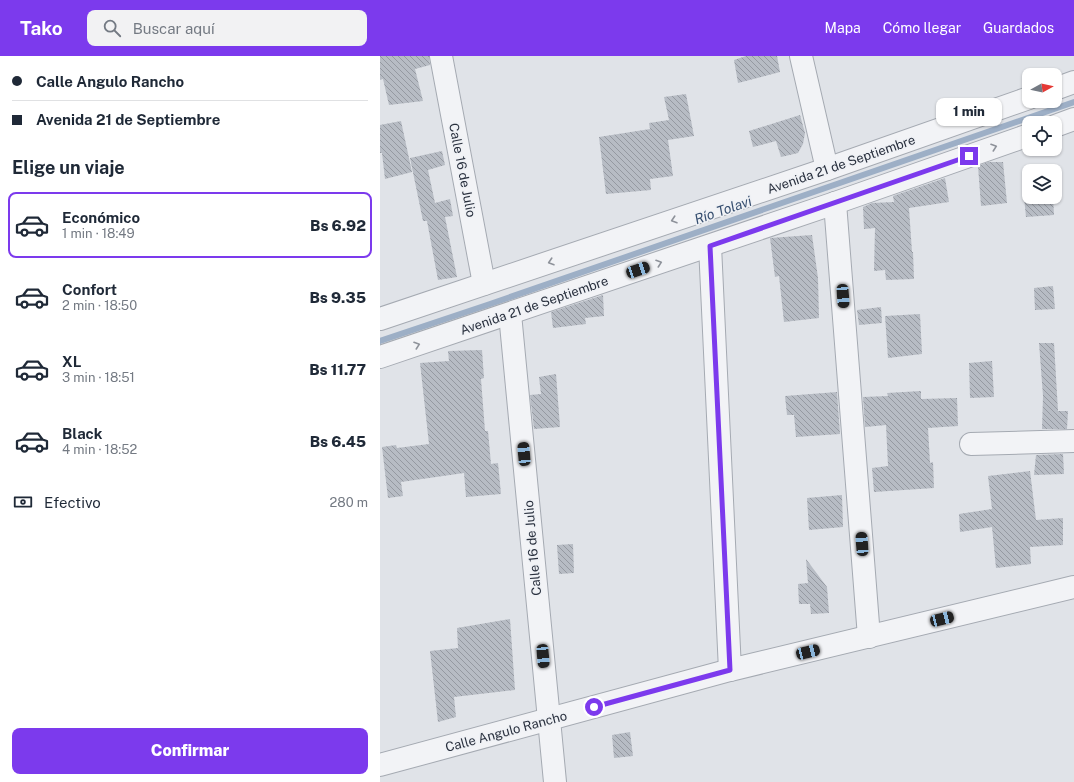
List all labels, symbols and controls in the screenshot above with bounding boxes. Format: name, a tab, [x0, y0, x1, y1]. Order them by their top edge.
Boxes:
search box	[87, 10, 367, 46]
text: Tako	[20, 17, 63, 39]
icon: search	[101, 17, 123, 39]
text: Buscar aquí	[133, 20, 215, 37]
text: Mapa	[825, 20, 861, 36]
text: Cómo llegar	[883, 20, 961, 36]
text: Guardados	[983, 20, 1054, 36]
north arrow	[1022, 68, 1062, 108]
map controls	[1022, 68, 1062, 204]
text: Calle Angulo Rancho	[36, 73, 184, 90]
callout: 1 min	[936, 98, 1002, 126]
text: 1 min	[953, 104, 985, 119]
text: Avenida 21 de Septiembre	[36, 111, 220, 128]
button: locate	[1022, 116, 1062, 156]
street label: Calle 16 de Julio	[446, 122, 479, 218]
street label: Avenida 21 de Septiembre	[765, 132, 917, 197]
one-way arrow	[990, 143, 997, 152]
route end	[960, 147, 978, 165]
text: Elige un viaje	[12, 157, 125, 178]
button: layers	[1022, 164, 1062, 204]
water label: Río Tolavi	[692, 193, 754, 227]
icon: car	[14, 207, 50, 243]
text: Económico	[62, 209, 140, 226]
one-way arrow	[671, 216, 678, 224]
text: Bs 6.92	[310, 217, 366, 234]
text: 1 min · 18:49	[62, 226, 135, 241]
one-way arrow	[548, 257, 555, 265]
one-way arrow	[656, 259, 663, 268]
car	[625, 260, 651, 280]
street label: Avenida 21 de Septiembre	[458, 273, 610, 338]
icon: car	[14, 279, 50, 315]
text: Confort	[62, 281, 117, 298]
car	[836, 284, 850, 308]
text: Bs 9.35	[309, 289, 366, 306]
text: 2 min · 18:50	[62, 298, 137, 313]
one-way arrow	[413, 341, 420, 350]
icon: car	[14, 351, 50, 387]
text: XL	[62, 353, 81, 370]
text: Bs 11.77	[309, 361, 366, 378]
text: 3 min · 18:51	[62, 370, 135, 385]
icon: car	[14, 423, 50, 459]
text: Black	[62, 425, 102, 442]
text: Bs 6.45	[310, 433, 366, 450]
text: 4 min · 18:52	[62, 442, 137, 457]
car	[517, 442, 531, 466]
icon: cash	[12, 491, 34, 513]
text: Efectivo	[44, 494, 101, 511]
text: 280 m	[330, 495, 368, 510]
street label: Calle 16 de Julio	[521, 500, 544, 596]
car	[855, 532, 869, 556]
car	[929, 610, 955, 628]
car	[795, 643, 821, 661]
car	[536, 644, 550, 668]
route start	[585, 698, 603, 716]
street label: Calle Angulo Rancho	[444, 708, 569, 755]
button: Confirmar	[12, 728, 368, 774]

